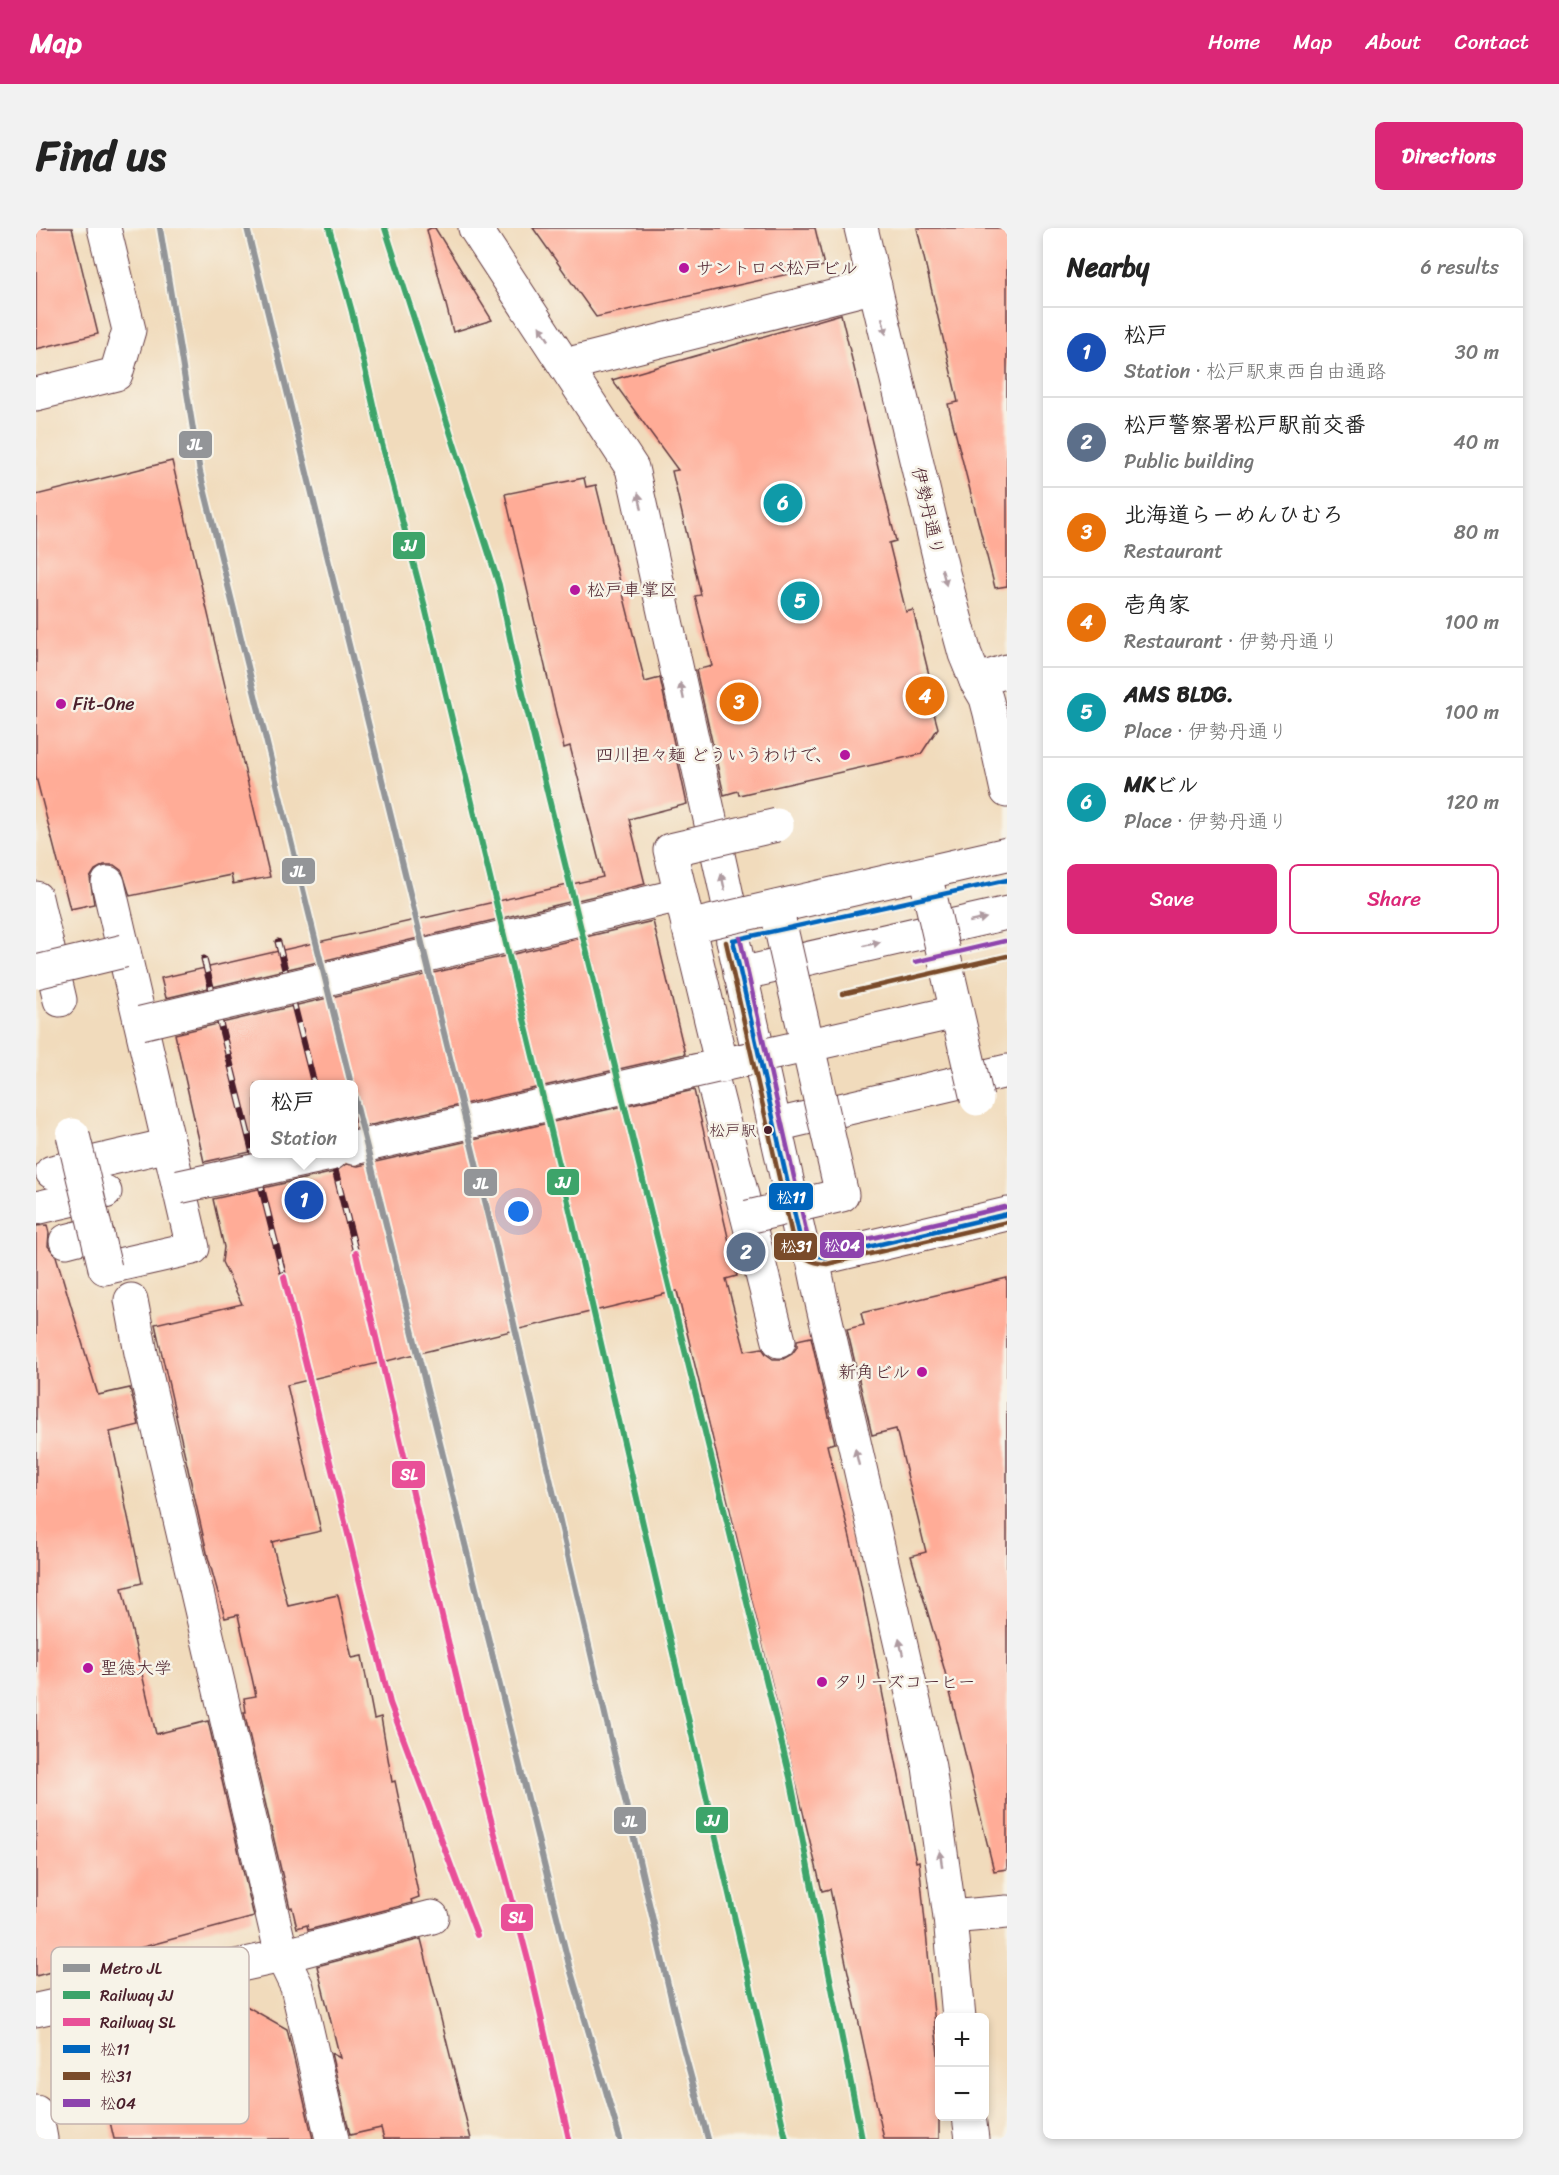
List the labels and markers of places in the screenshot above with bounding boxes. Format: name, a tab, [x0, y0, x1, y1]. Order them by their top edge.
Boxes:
place label: サントロペ松戸ビル	[696, 252, 858, 284]
marker: サントロペ松戸ビル	[677, 261, 691, 275]
pin: 6	[764, 480, 802, 526]
place label: 松戸車掌区	[587, 574, 677, 606]
pin: 5	[780, 578, 819, 623]
marker: 松戸車掌区	[568, 583, 582, 597]
pin: 4	[906, 674, 944, 718]
pin: 3	[720, 680, 758, 724]
place label: Fit-One	[73, 688, 135, 720]
marker: Fit-One	[54, 697, 68, 711]
place label: 四川担々麺 どういうわけで、	[596, 739, 833, 771]
marker: 四川担々麺 どういうわけで、	[838, 748, 852, 762]
place label: 松戸駅	[709, 1116, 757, 1145]
marker: 松戸駅	[762, 1124, 774, 1136]
pin: 1	[284, 1178, 324, 1222]
pin: 2	[726, 1230, 766, 1274]
place label: 新角ビル	[838, 1356, 910, 1388]
marker: 新角ビル	[915, 1365, 929, 1379]
place label: 聖徳大学	[100, 1652, 172, 1684]
marker: 聖徳大学	[81, 1661, 95, 1675]
place label: タリーズコーヒー	[834, 1666, 975, 1698]
marker: タリーズコーヒー	[815, 1675, 829, 1689]

